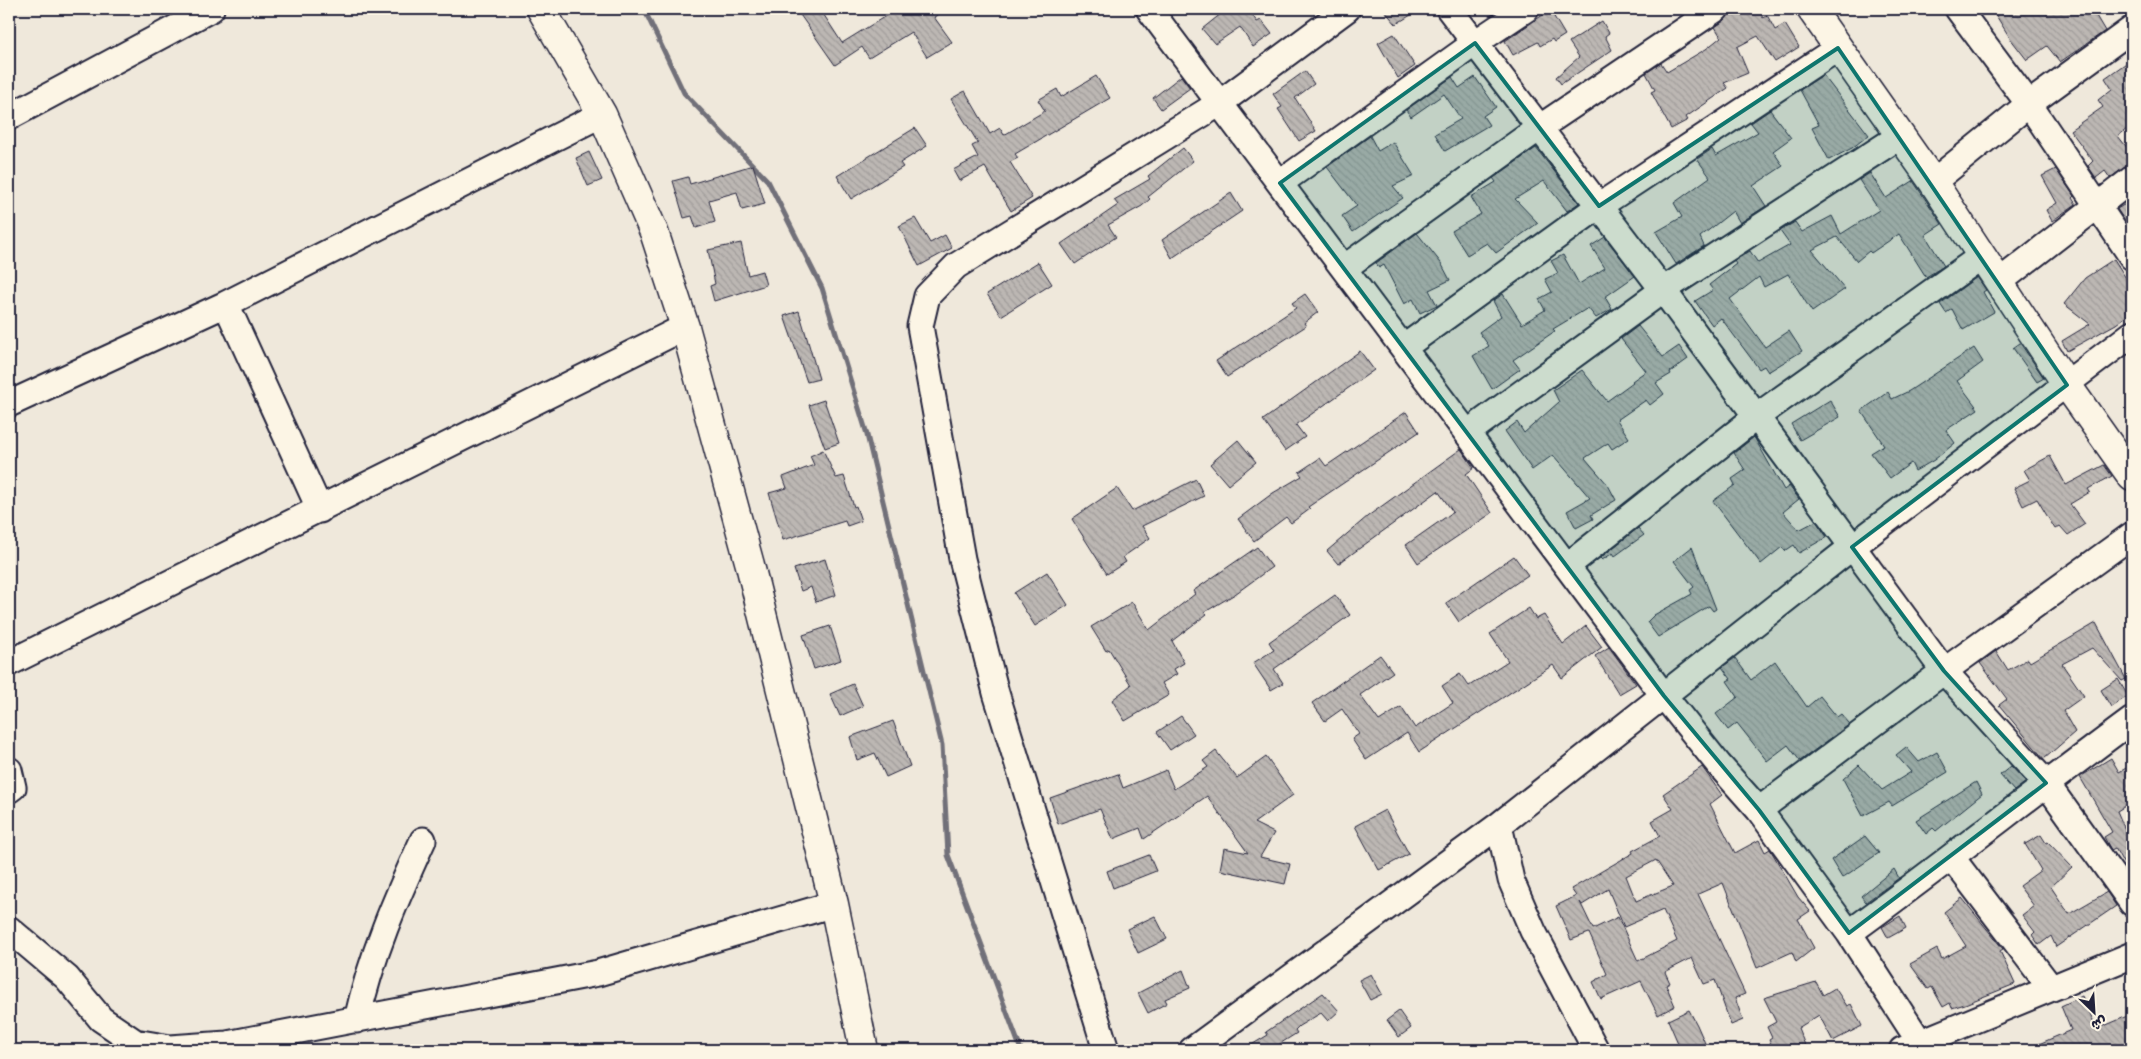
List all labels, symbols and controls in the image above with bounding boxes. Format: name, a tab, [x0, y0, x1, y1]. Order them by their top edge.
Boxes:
north arrow	[2068, 986, 2118, 1036]
text: ش	[2089, 1012, 2111, 1036]

